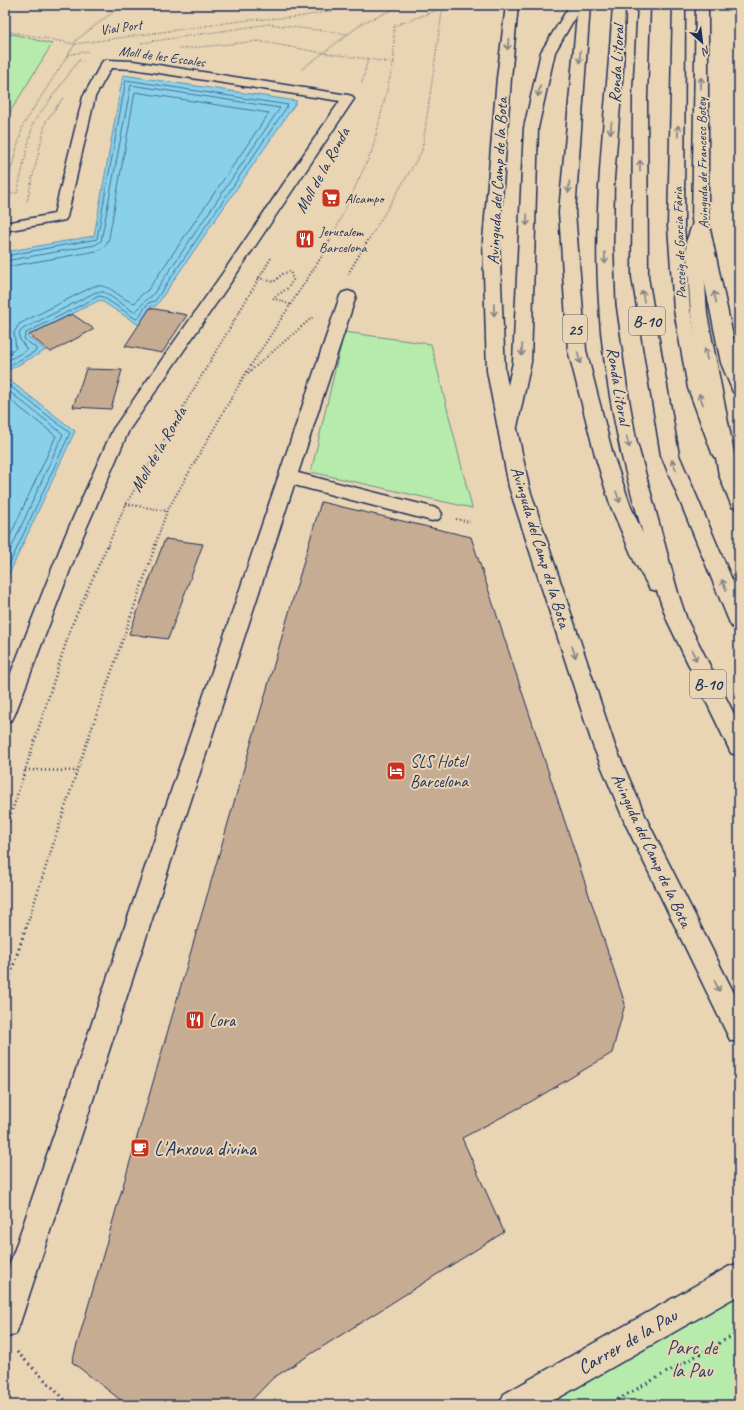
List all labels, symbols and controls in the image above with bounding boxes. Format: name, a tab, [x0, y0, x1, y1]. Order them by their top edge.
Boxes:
street label: Vial Port	[99, 16, 145, 39]
street label: Ronda Litoral	[604, 21, 629, 104]
north arrow	[682, 22, 722, 62]
one-way arrow	[504, 37, 511, 50]
street label: Moll de les Escales	[118, 42, 207, 71]
text: N	[698, 43, 713, 60]
one-way arrow	[576, 50, 583, 63]
one-way arrow	[697, 77, 705, 90]
one-way arrow	[535, 84, 543, 97]
street label: Avinguda del Camp de la Bota	[483, 95, 512, 265]
street label: Avinguda de Francesc Botey	[693, 96, 712, 229]
one-way arrow	[608, 121, 615, 134]
street label: Moll de la Ronda	[290, 123, 355, 217]
one-way arrow	[674, 125, 682, 138]
one-way arrow	[636, 160, 644, 173]
one-way arrow	[566, 180, 573, 193]
street label: Passeig de Garcia Fària	[669, 186, 690, 299]
supermarket icon: Alcampo	[320, 187, 342, 209]
place label: Alcampo	[345, 190, 386, 207]
one-way arrow	[523, 213, 531, 226]
place label: Jerusalem Barcelona	[318, 223, 368, 256]
restaurant icon: Jerusalem Barcelona	[294, 228, 316, 250]
one-way arrow	[602, 251, 609, 264]
one-way arrow	[639, 290, 647, 303]
one-way arrow	[711, 291, 719, 304]
one-way arrow	[490, 303, 497, 316]
road number: B-10	[629, 307, 665, 335]
road number: 25	[563, 315, 587, 343]
one-way arrow	[519, 343, 526, 356]
street label: Ronda Litoral	[602, 346, 635, 429]
one-way arrow	[702, 348, 710, 361]
one-way arrow	[576, 351, 583, 364]
one-way arrow	[697, 392, 704, 405]
street label: Moll de la Ronda	[126, 402, 192, 495]
one-way arrow	[625, 435, 632, 448]
one-way arrow	[670, 459, 677, 471]
street label: Avinguda del Camp de la Bota	[506, 464, 576, 632]
one-way arrow	[615, 490, 622, 503]
one-way arrow	[720, 579, 727, 591]
one-way arrow	[570, 646, 578, 658]
one-way arrow	[691, 649, 698, 661]
road number: B-10	[690, 670, 726, 698]
place label: SLS Hotel Barcelona	[410, 751, 470, 792]
hotel icon: SLS Hotel Barcelona	[385, 760, 407, 782]
street label: Avinguda del Camp de la Bota	[607, 770, 697, 932]
one-way arrow	[714, 980, 721, 992]
restaurant icon: Lora	[184, 1009, 206, 1031]
place label: Lora	[209, 1010, 236, 1031]
place label: L'Anxova divina	[154, 1136, 258, 1161]
cafe icon: L'Anxova divina	[129, 1137, 151, 1159]
street label: Carrer de la Pau	[573, 1302, 683, 1380]
park label: Parc de la Pau	[667, 1335, 719, 1383]

